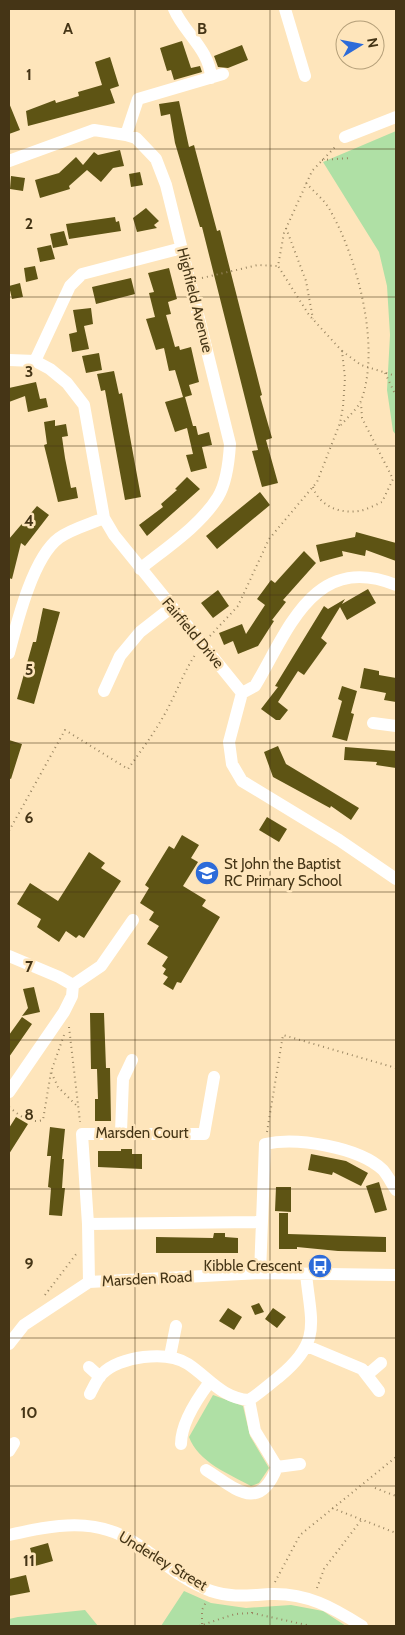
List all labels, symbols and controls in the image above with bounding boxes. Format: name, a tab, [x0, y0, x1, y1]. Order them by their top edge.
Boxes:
text: A	[63, 19, 73, 38]
text: B	[197, 19, 207, 38]
north arrow	[335, 20, 385, 70]
text: N	[363, 36, 383, 49]
text: 1	[26, 65, 32, 84]
text: 2	[25, 214, 33, 233]
street label: Highfield Avenue	[173, 246, 217, 355]
text: 3	[25, 362, 33, 381]
text: 4	[24, 511, 34, 530]
street label: Fairfield Drive	[158, 594, 228, 672]
text: 5	[25, 660, 33, 679]
text: 6	[25, 808, 34, 827]
place label: St John the Baptist RC Primary School	[224, 855, 342, 890]
school or university icon: St John the Baptist RC Primary School	[194, 860, 220, 886]
text: 7	[25, 957, 34, 976]
text: 8	[24, 1105, 34, 1124]
street label: Marsden Court	[96, 1124, 188, 1142]
bus stop icon: Kibble Crescent	[307, 1253, 333, 1279]
text: 9	[25, 1254, 34, 1273]
place label: Kibble Crescent	[204, 1257, 302, 1275]
street label: Marsden Road	[101, 1268, 193, 1290]
text: 10	[20, 1403, 38, 1422]
street label: Underley Street	[115, 1527, 211, 1595]
text: 11	[23, 1551, 35, 1570]

